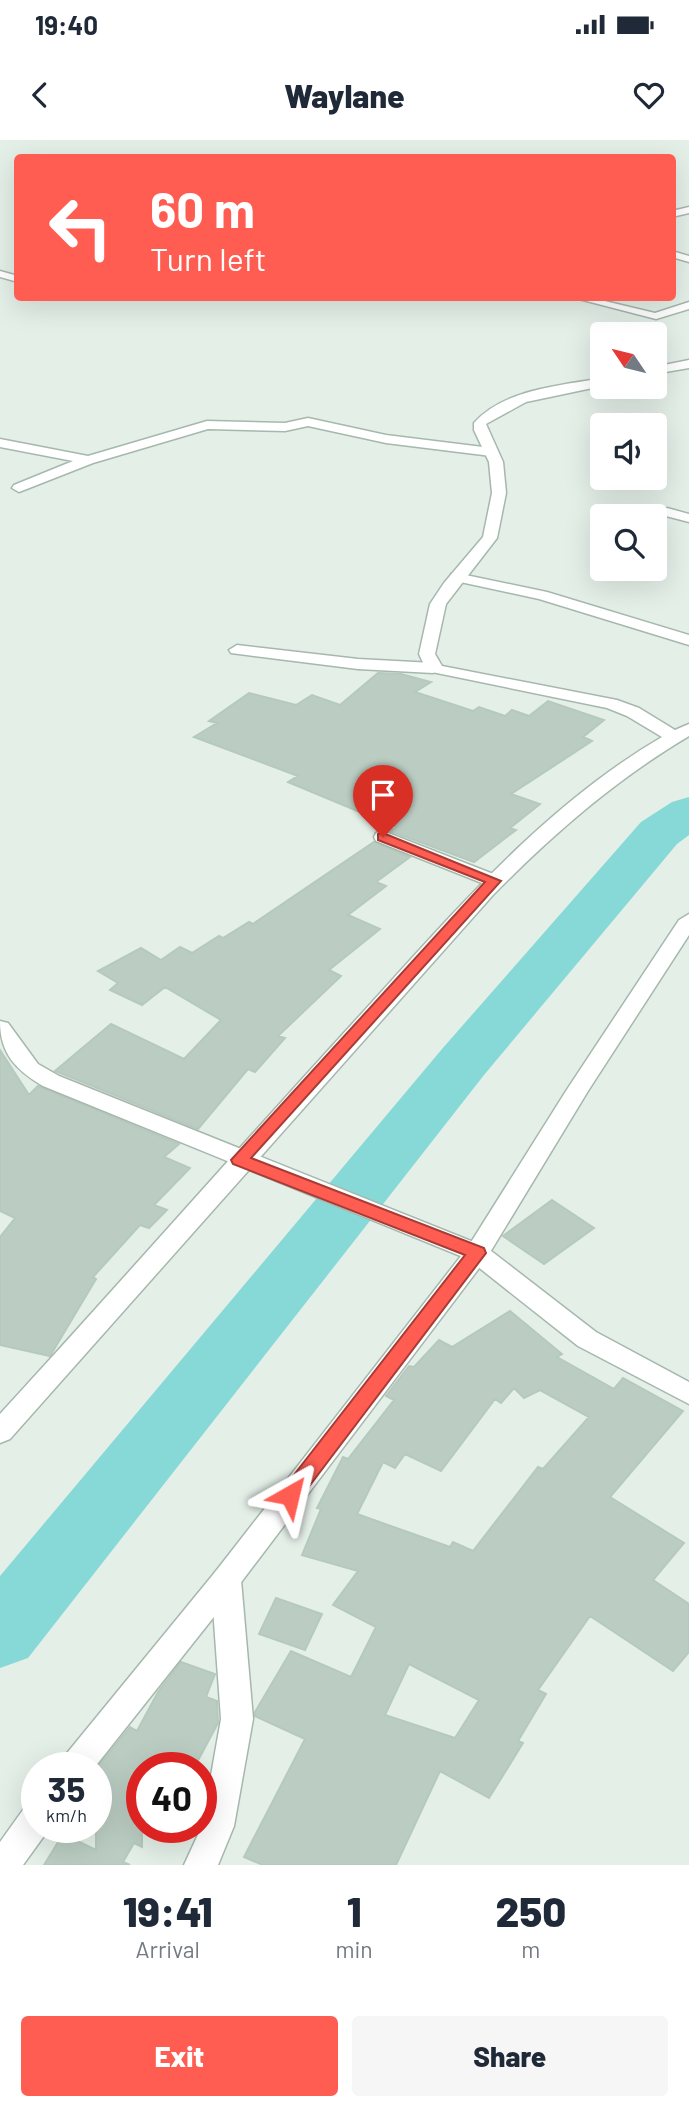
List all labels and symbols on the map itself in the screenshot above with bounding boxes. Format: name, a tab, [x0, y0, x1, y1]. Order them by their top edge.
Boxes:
north arrow	[590, 322, 667, 399]
pin	[353, 765, 413, 837]
position arrow	[253, 1458, 327, 1532]
speed limit sign: 40	[126, 1752, 217, 1843]

